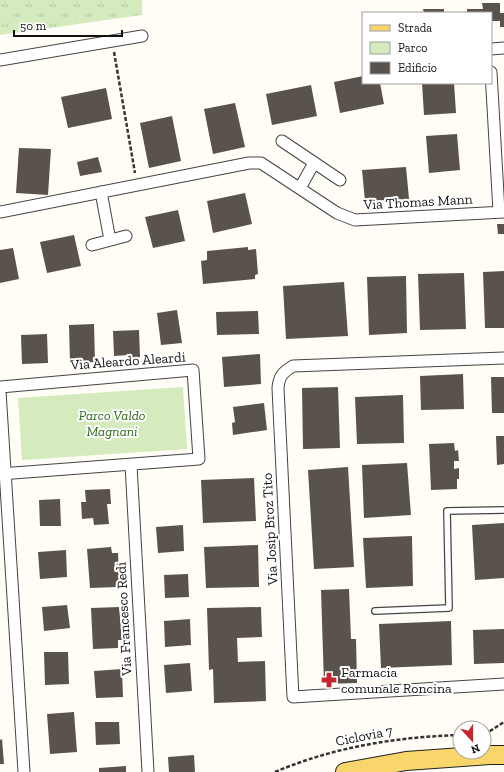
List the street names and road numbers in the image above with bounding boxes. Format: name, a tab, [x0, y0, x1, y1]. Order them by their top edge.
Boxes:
street label: Via Thomas Mann	[362, 191, 473, 213]
street label: Via Aleardo Aleardi	[69, 348, 186, 374]
street label: Via Josip Broz Tito	[259, 472, 281, 587]
street label: Via Francesco Redi	[113, 562, 136, 677]
street label: Ciclovia 7	[334, 722, 394, 750]

